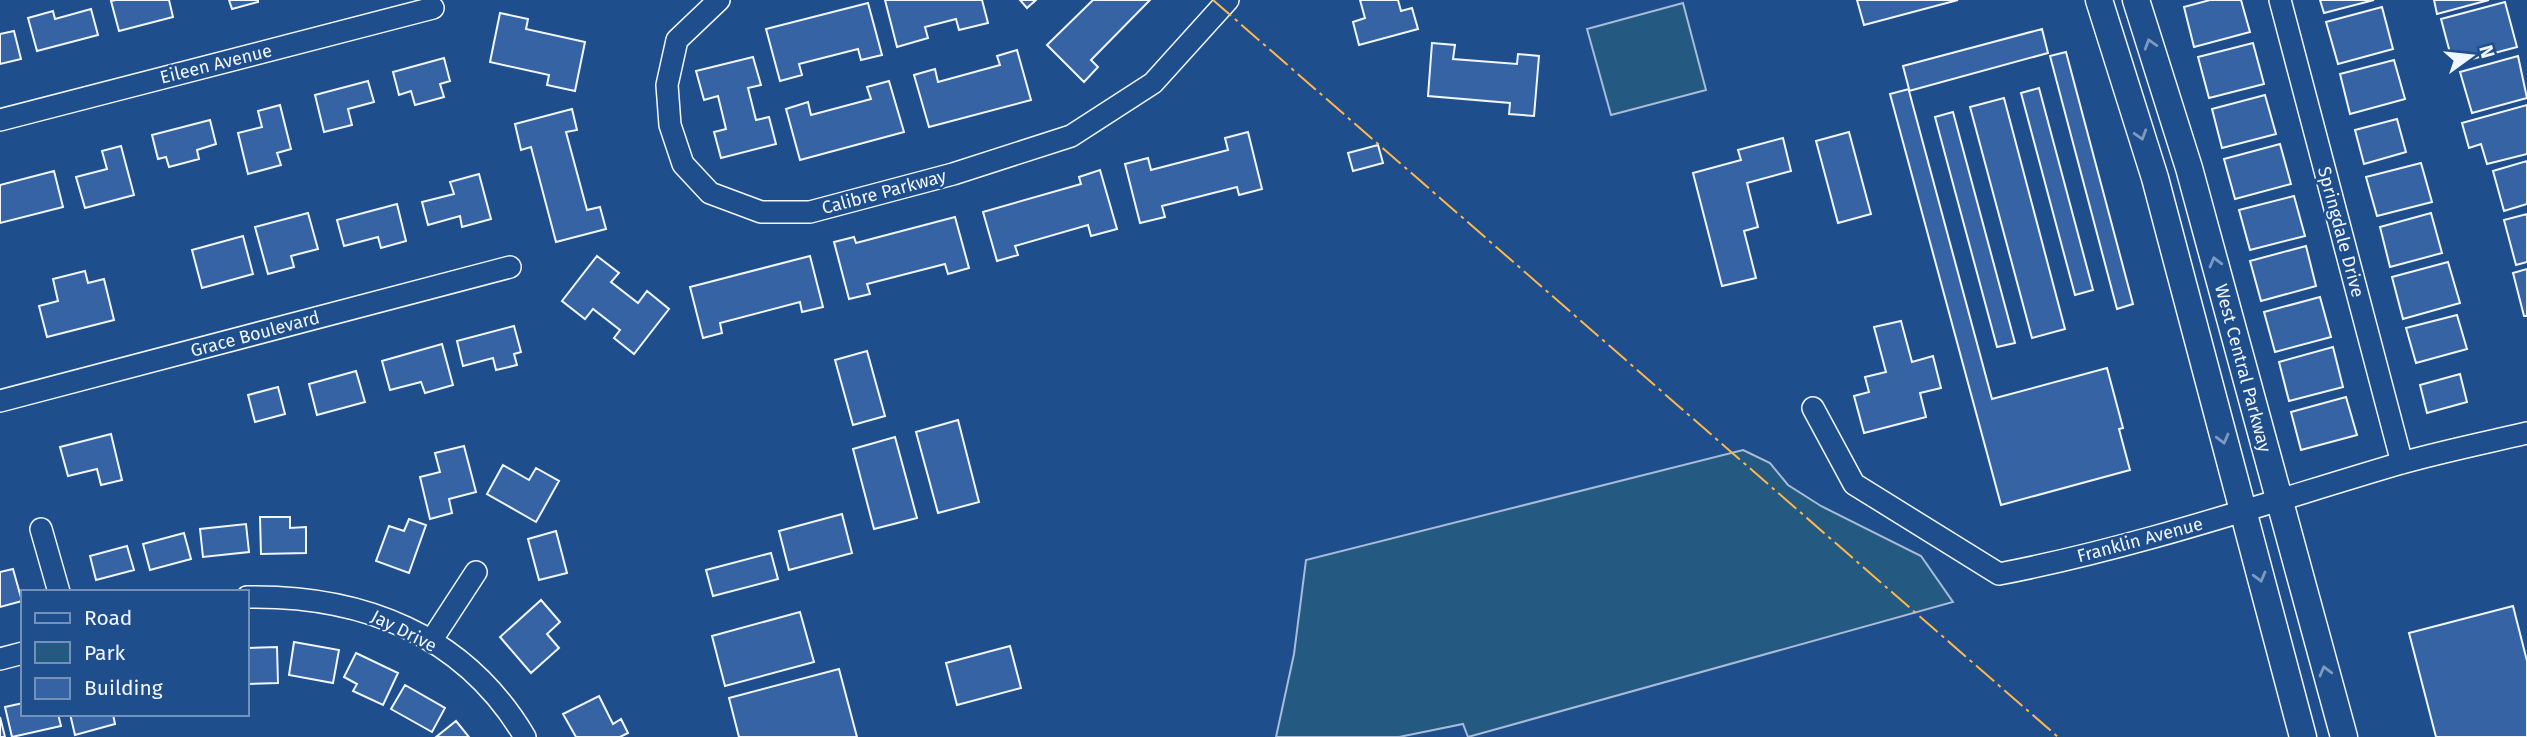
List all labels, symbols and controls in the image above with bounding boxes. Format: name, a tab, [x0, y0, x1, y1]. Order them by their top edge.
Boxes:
north arrow	[2436, 21, 2506, 91]
street label: Eileen Avenue	[158, 39, 274, 89]
one-way arrow	[2144, 39, 2159, 51]
text: N	[2474, 43, 2500, 61]
one-way arrow	[2133, 129, 2148, 141]
street label: Springdale Drive	[2313, 164, 2369, 300]
street label: Calibre Parkway	[819, 165, 949, 219]
one-way arrow	[2208, 257, 2223, 269]
street label: West Central Parkway	[2210, 281, 2276, 455]
street label: Grace Boulevard	[188, 306, 322, 362]
one-way arrow	[2215, 433, 2229, 445]
street label: Franklin Avenue	[2075, 513, 2205, 567]
one-way arrow	[2251, 571, 2266, 583]
legend	[21, 590, 248, 716]
text: Road	[84, 605, 132, 631]
street label: Jay Drive	[367, 605, 441, 657]
text: Park	[84, 640, 126, 666]
one-way arrow	[2319, 665, 2334, 677]
text: Building	[84, 675, 163, 701]

